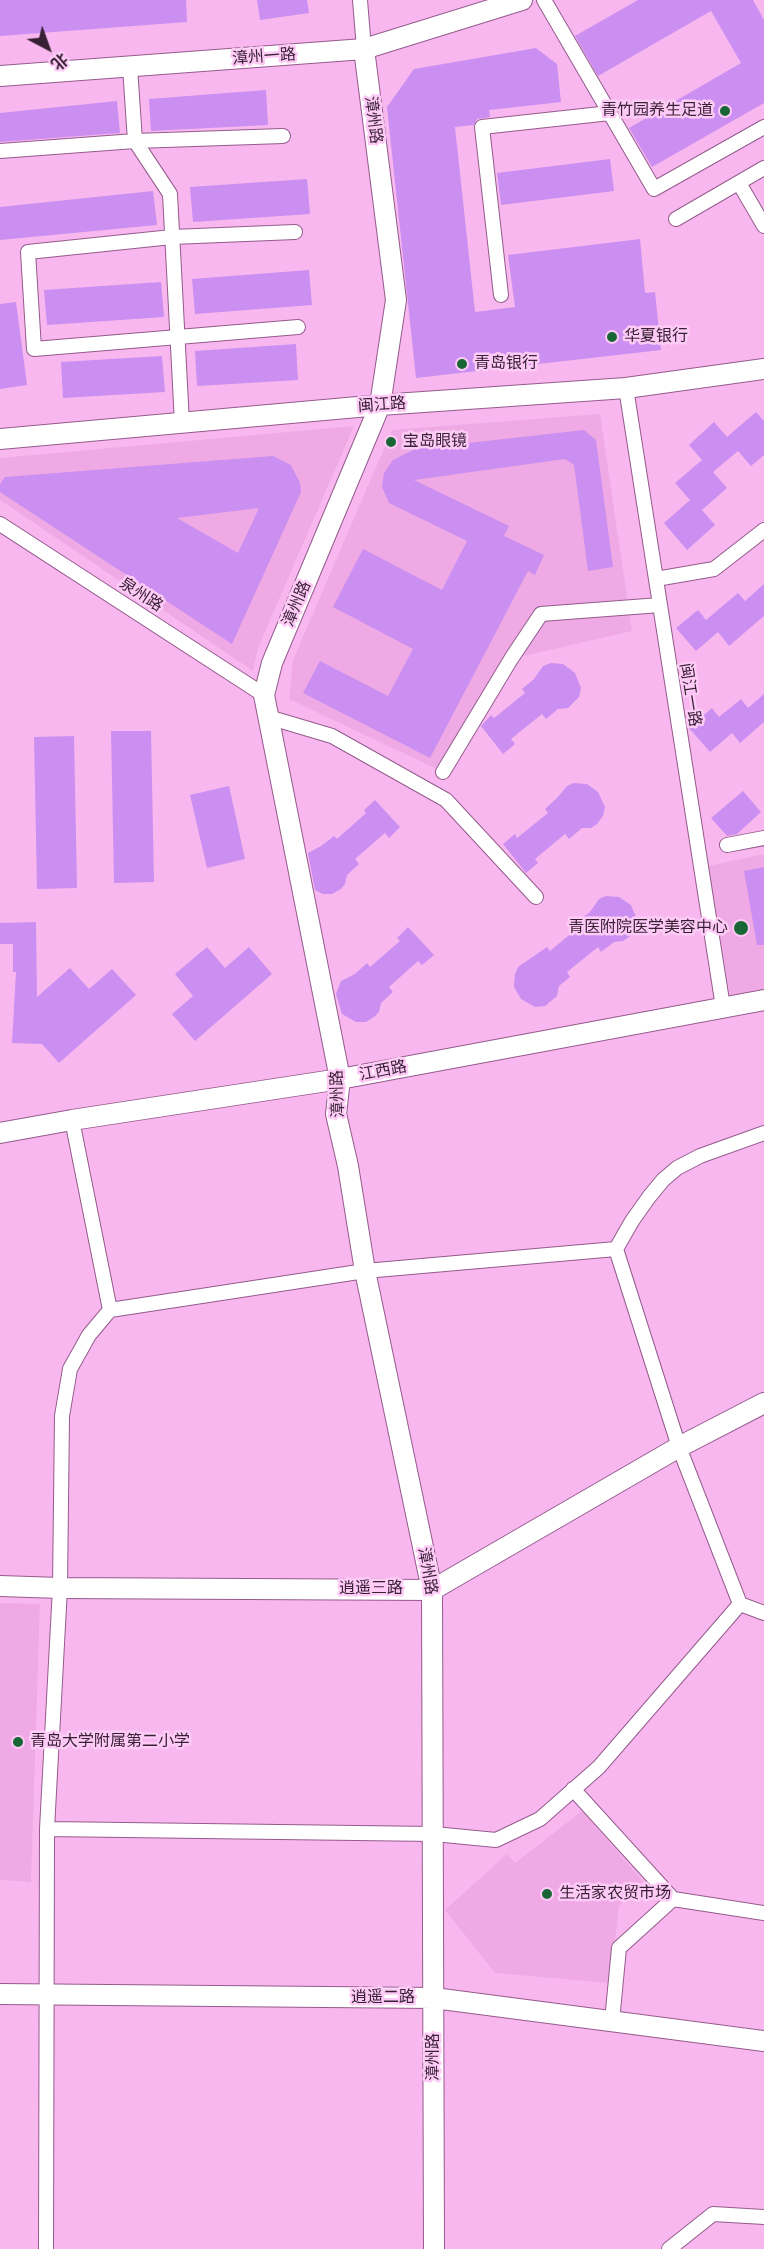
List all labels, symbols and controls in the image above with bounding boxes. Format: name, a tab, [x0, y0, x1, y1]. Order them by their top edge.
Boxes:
north arrow	[18, 18, 78, 78]
street label: 漳州一路	[231, 45, 297, 69]
text: 北	[47, 48, 73, 75]
street label: 漳州路	[361, 95, 385, 145]
place label: 青竹园养生足道	[601, 101, 713, 121]
marker: 青竹园养生足道	[718, 104, 732, 118]
place label: 华夏银行	[624, 327, 688, 347]
marker: 华夏银行	[605, 330, 619, 344]
place label: 青岛银行	[474, 354, 538, 374]
marker: 青岛银行	[455, 357, 469, 371]
street label: 闽江路	[357, 394, 407, 416]
place label: 宝岛眼镜	[403, 432, 467, 452]
marker: 宝岛眼镜	[384, 435, 398, 449]
street label: 泉州路	[116, 574, 166, 616]
street label: 漳州路	[279, 578, 315, 630]
street label: 闽江一路	[676, 662, 704, 728]
place label: 青医附院医学美容中心	[568, 918, 728, 938]
marker: 青医附院医学美容中心	[732, 919, 750, 937]
street label: 江西路	[358, 1057, 408, 1085]
street label: 漳州路	[328, 1070, 348, 1118]
street label: 漳州路	[413, 1546, 441, 1596]
street label: 逍遥三路	[339, 1579, 403, 1599]
place label: 青岛大学附属第二小学	[30, 1732, 190, 1752]
marker: 青岛大学附属第二小学	[11, 1735, 25, 1749]
place label: 生活家农贸市场	[559, 1884, 671, 1904]
marker: 生活家农贸市场	[540, 1887, 554, 1901]
street label: 逍遥二路	[351, 1988, 415, 2008]
street label: 漳州路	[424, 2033, 444, 2081]

